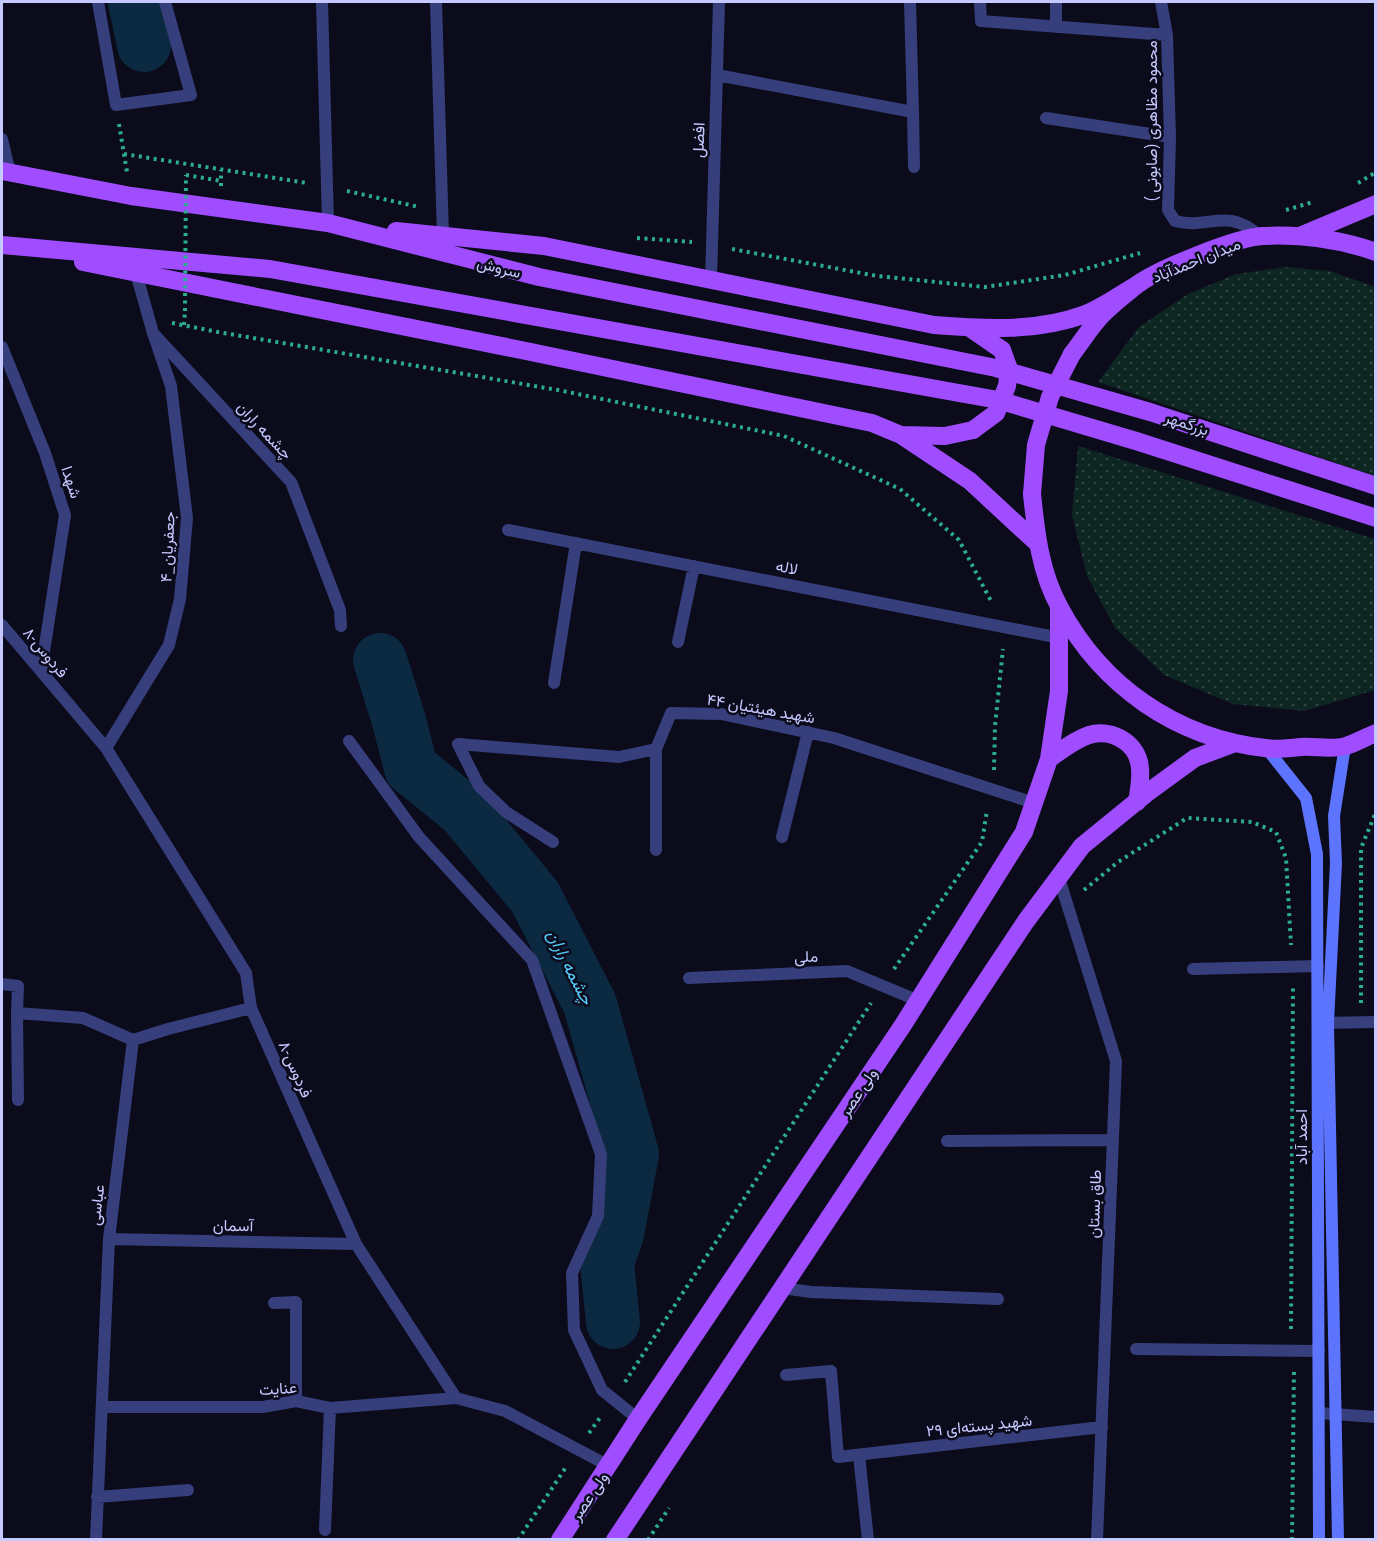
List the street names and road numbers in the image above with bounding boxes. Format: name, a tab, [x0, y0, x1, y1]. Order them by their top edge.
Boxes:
street label: محمود مظاهری (صابونی )	[1142, 41, 1162, 201]
street label: افضل	[688, 122, 710, 158]
street label: میدان احمدآباد	[1149, 234, 1243, 287]
street label: سروش	[475, 253, 523, 283]
street label: چشمه راران	[232, 397, 296, 465]
street label: بزرگمهر	[1161, 407, 1211, 440]
street label: شهدا	[56, 464, 86, 501]
street label: ۴_جعفریان	[156, 511, 180, 583]
street label: لاله	[774, 556, 800, 578]
street label: ۸-فردوس	[18, 623, 72, 682]
street label: شهید هیئتیان ۴۴	[705, 690, 817, 728]
street label: ملی	[794, 947, 818, 967]
street label: ۸-فردوس	[274, 1038, 316, 1101]
street label: ولی عصر	[835, 1065, 882, 1121]
street label: احمد آباد	[1292, 1109, 1311, 1165]
street label: طاق بستان	[1084, 1169, 1105, 1239]
street label: عباسی	[85, 1184, 109, 1227]
street label: آسمان	[213, 1216, 255, 1235]
street label: عنایت	[259, 1378, 298, 1399]
street label: شهید پسته‌ای ۲۹	[925, 1410, 1033, 1442]
street label: ولی عصر	[566, 1469, 613, 1525]

